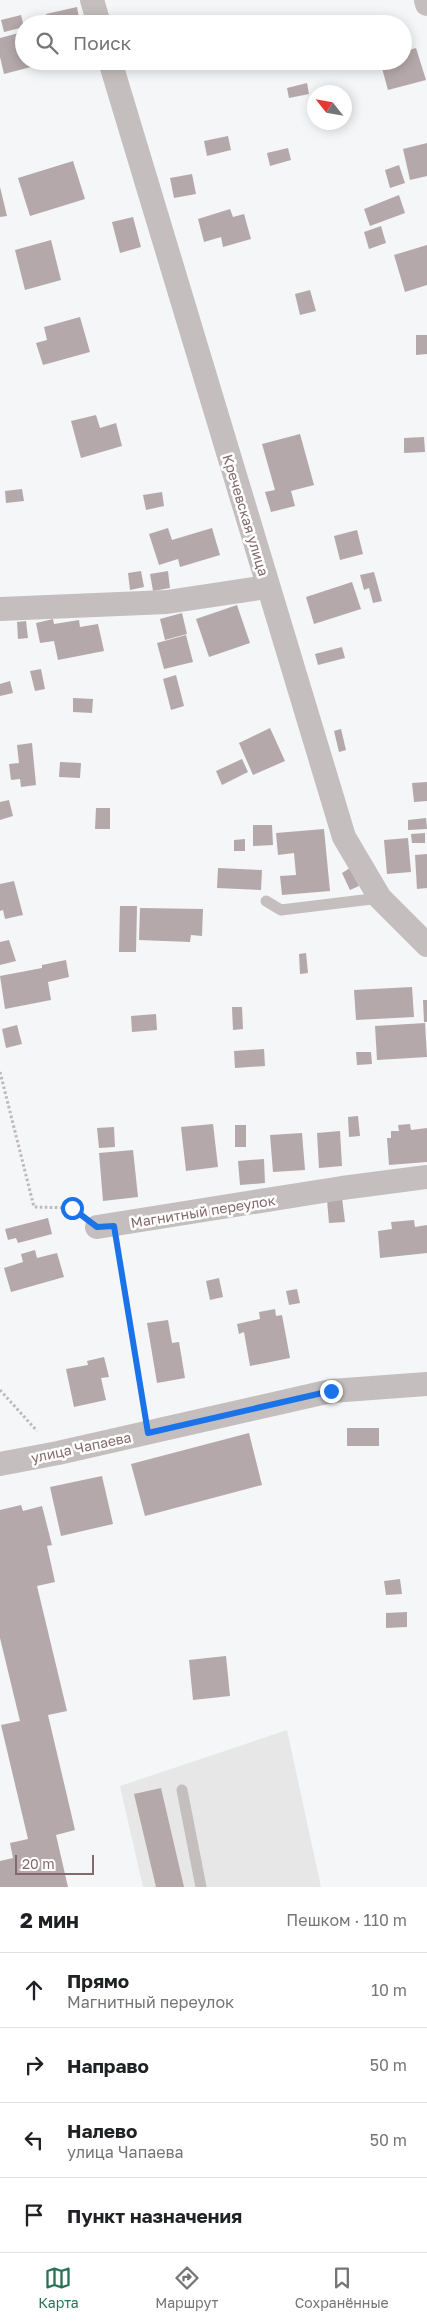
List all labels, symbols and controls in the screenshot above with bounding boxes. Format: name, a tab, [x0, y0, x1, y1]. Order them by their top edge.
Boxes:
search box	[15, 15, 412, 70]
icon: search	[33, 29, 61, 57]
text: Поиск	[73, 31, 132, 54]
north arrow	[307, 85, 352, 130]
street label: Кречевская улица	[219, 452, 273, 578]
street label: Магнитный переулок	[129, 1191, 277, 1231]
route start	[61, 1197, 84, 1220]
route end	[320, 1380, 343, 1403]
street label: улица Чапаева	[29, 1428, 133, 1466]
scale bar	[15, 1852, 94, 1875]
text: 20 m	[22, 1855, 55, 1872]
text: 2 мин	[20, 1907, 79, 1933]
text: Пешком · 110 m	[286, 1910, 407, 1930]
text: Прямо	[67, 1969, 129, 1992]
icon: ahead	[20, 1976, 48, 2004]
text: 10 m	[371, 1980, 407, 2000]
text: Магнитный переулок	[67, 1992, 234, 2012]
icon: right	[20, 2051, 48, 2079]
text: Направо	[67, 2054, 149, 2077]
text: 50 m	[370, 2055, 407, 2075]
text: Налево	[67, 2119, 137, 2142]
icon: left	[20, 2126, 48, 2154]
text: 50 m	[370, 2130, 407, 2150]
text: улица Чапаева	[67, 2142, 184, 2162]
icon: arrive	[20, 2201, 48, 2229]
text: Пункт назначения	[67, 2204, 242, 2227]
tab: Карта	[38, 2264, 79, 2311]
tab: Маршрут	[155, 2264, 218, 2311]
tab: Сохранённые	[295, 2264, 389, 2311]

